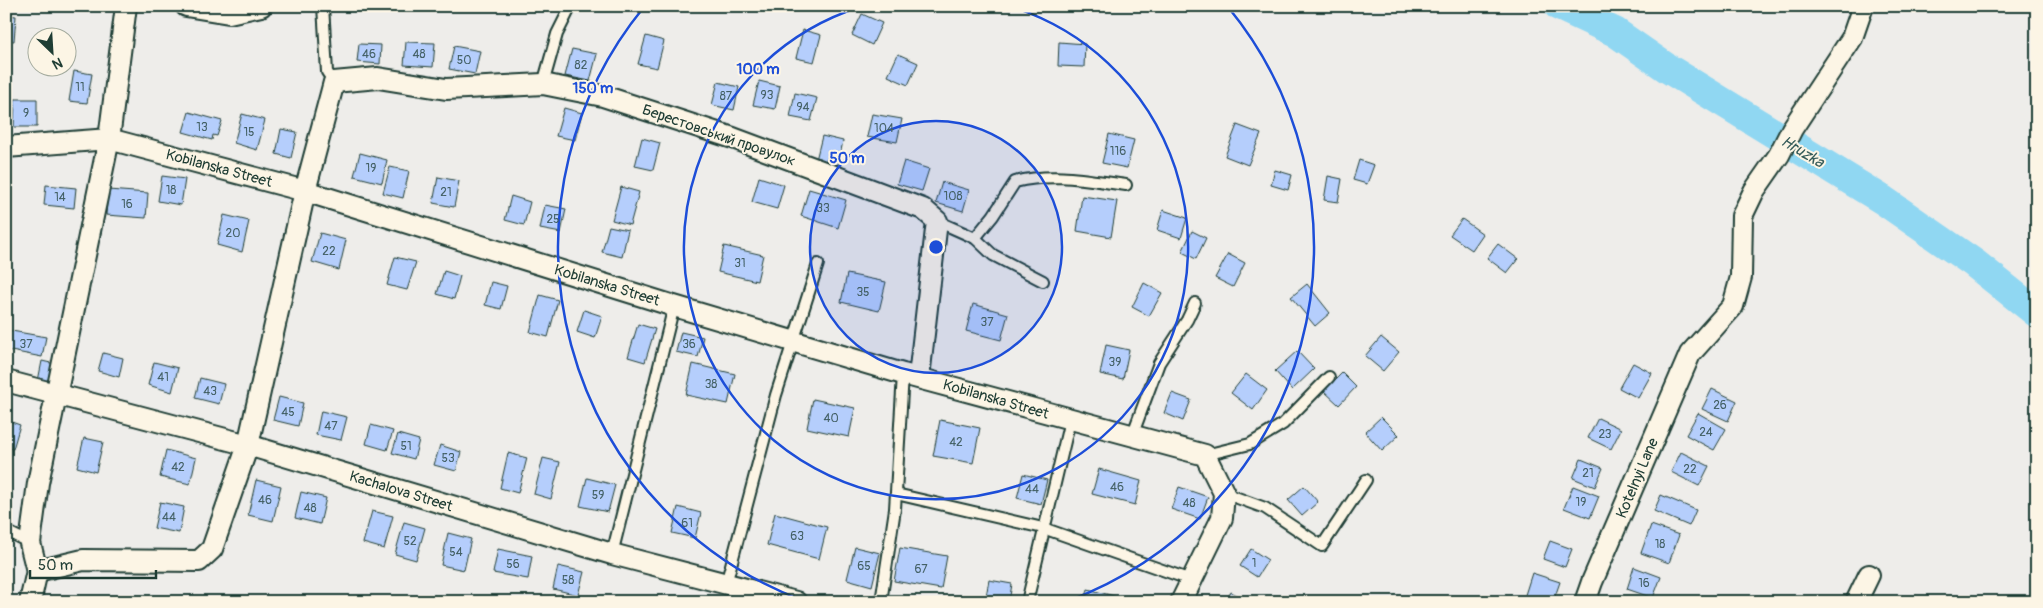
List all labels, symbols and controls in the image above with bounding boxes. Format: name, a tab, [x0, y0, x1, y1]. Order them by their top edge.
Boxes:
north arrow	[28, 28, 78, 78]
house number: 46	[362, 47, 376, 62]
house number: 48	[412, 47, 426, 62]
house number: 50	[457, 53, 471, 68]
text: N	[49, 54, 65, 73]
house number: 82	[575, 58, 588, 73]
text: 100 m	[737, 60, 779, 79]
text: 150 m	[573, 79, 613, 98]
house number: 11	[75, 80, 85, 95]
house number: 93	[761, 88, 774, 103]
house number: 87	[720, 89, 733, 104]
street label: Берестовський провулок	[640, 100, 798, 171]
house number: 94	[796, 100, 810, 115]
house number: 9	[23, 106, 29, 121]
house number: 13	[196, 120, 208, 135]
house number: 104	[874, 121, 894, 136]
house number: 15	[243, 125, 255, 140]
water label: Hruzka	[1777, 131, 1829, 173]
house number: 116	[1110, 144, 1126, 159]
street label: Kobilanska Street	[164, 145, 275, 192]
text: 50 m	[830, 149, 864, 168]
house number: 19	[366, 161, 376, 176]
house number: 18	[166, 183, 176, 198]
house number: 21	[440, 185, 452, 200]
house number: 108	[944, 189, 962, 204]
house number: 14	[54, 190, 66, 205]
house number: 16	[121, 197, 133, 212]
house number: 33	[816, 201, 830, 216]
house number: 25	[546, 212, 560, 227]
house number: 20	[226, 226, 240, 241]
centre of rings	[927, 238, 945, 256]
house number: 22	[322, 244, 336, 259]
house number: 31	[734, 256, 746, 271]
street label: Kobilanska Street	[552, 260, 663, 311]
house number: 35	[856, 285, 870, 300]
house number: 37	[980, 315, 994, 330]
house number: 37	[19, 337, 33, 352]
house number: 36	[682, 337, 696, 352]
house number: 39	[1109, 355, 1121, 370]
house number: 41	[157, 370, 169, 385]
street label: Kobilanska Street	[941, 375, 1052, 424]
house number: 38	[705, 377, 717, 392]
house number: 43	[203, 384, 217, 399]
house number: 26	[1713, 398, 1727, 413]
house number: 45	[281, 405, 295, 420]
house number: 40	[823, 411, 839, 426]
house number: 47	[324, 419, 338, 434]
house number: 24	[1699, 425, 1713, 440]
house number: 23	[1598, 427, 1612, 442]
house number: 42	[949, 435, 963, 450]
street label: Kotelnyi Lane	[1612, 435, 1663, 521]
house number: 51	[400, 439, 412, 454]
house number: 53	[441, 451, 455, 466]
house number: 42	[171, 460, 185, 475]
house number: 22	[1683, 462, 1697, 477]
house number: 21	[1582, 466, 1594, 481]
street label: Kachalova Street	[347, 467, 456, 516]
house number: 46	[1110, 480, 1124, 495]
house number: 44	[1025, 482, 1039, 497]
house number: 59	[592, 488, 604, 503]
house number: 46	[258, 493, 272, 508]
house number: 19	[1576, 495, 1586, 510]
house number: 48	[1182, 496, 1196, 511]
house number: 48	[303, 501, 317, 516]
house number: 44	[162, 510, 176, 525]
house number: 61	[681, 516, 693, 531]
house number: 63	[790, 529, 804, 544]
house number: 52	[403, 534, 417, 549]
house number: 18	[1655, 537, 1665, 552]
house number: 54	[449, 545, 463, 560]
scale bar	[30, 548, 156, 580]
text: 50 m	[38, 556, 73, 575]
house number: 1	[1252, 556, 1256, 571]
house number: 56	[506, 557, 520, 572]
house number: 65	[857, 559, 871, 574]
house number: 67	[914, 562, 928, 577]
house number: 58	[562, 573, 574, 588]
house number: 16	[1638, 576, 1650, 591]

